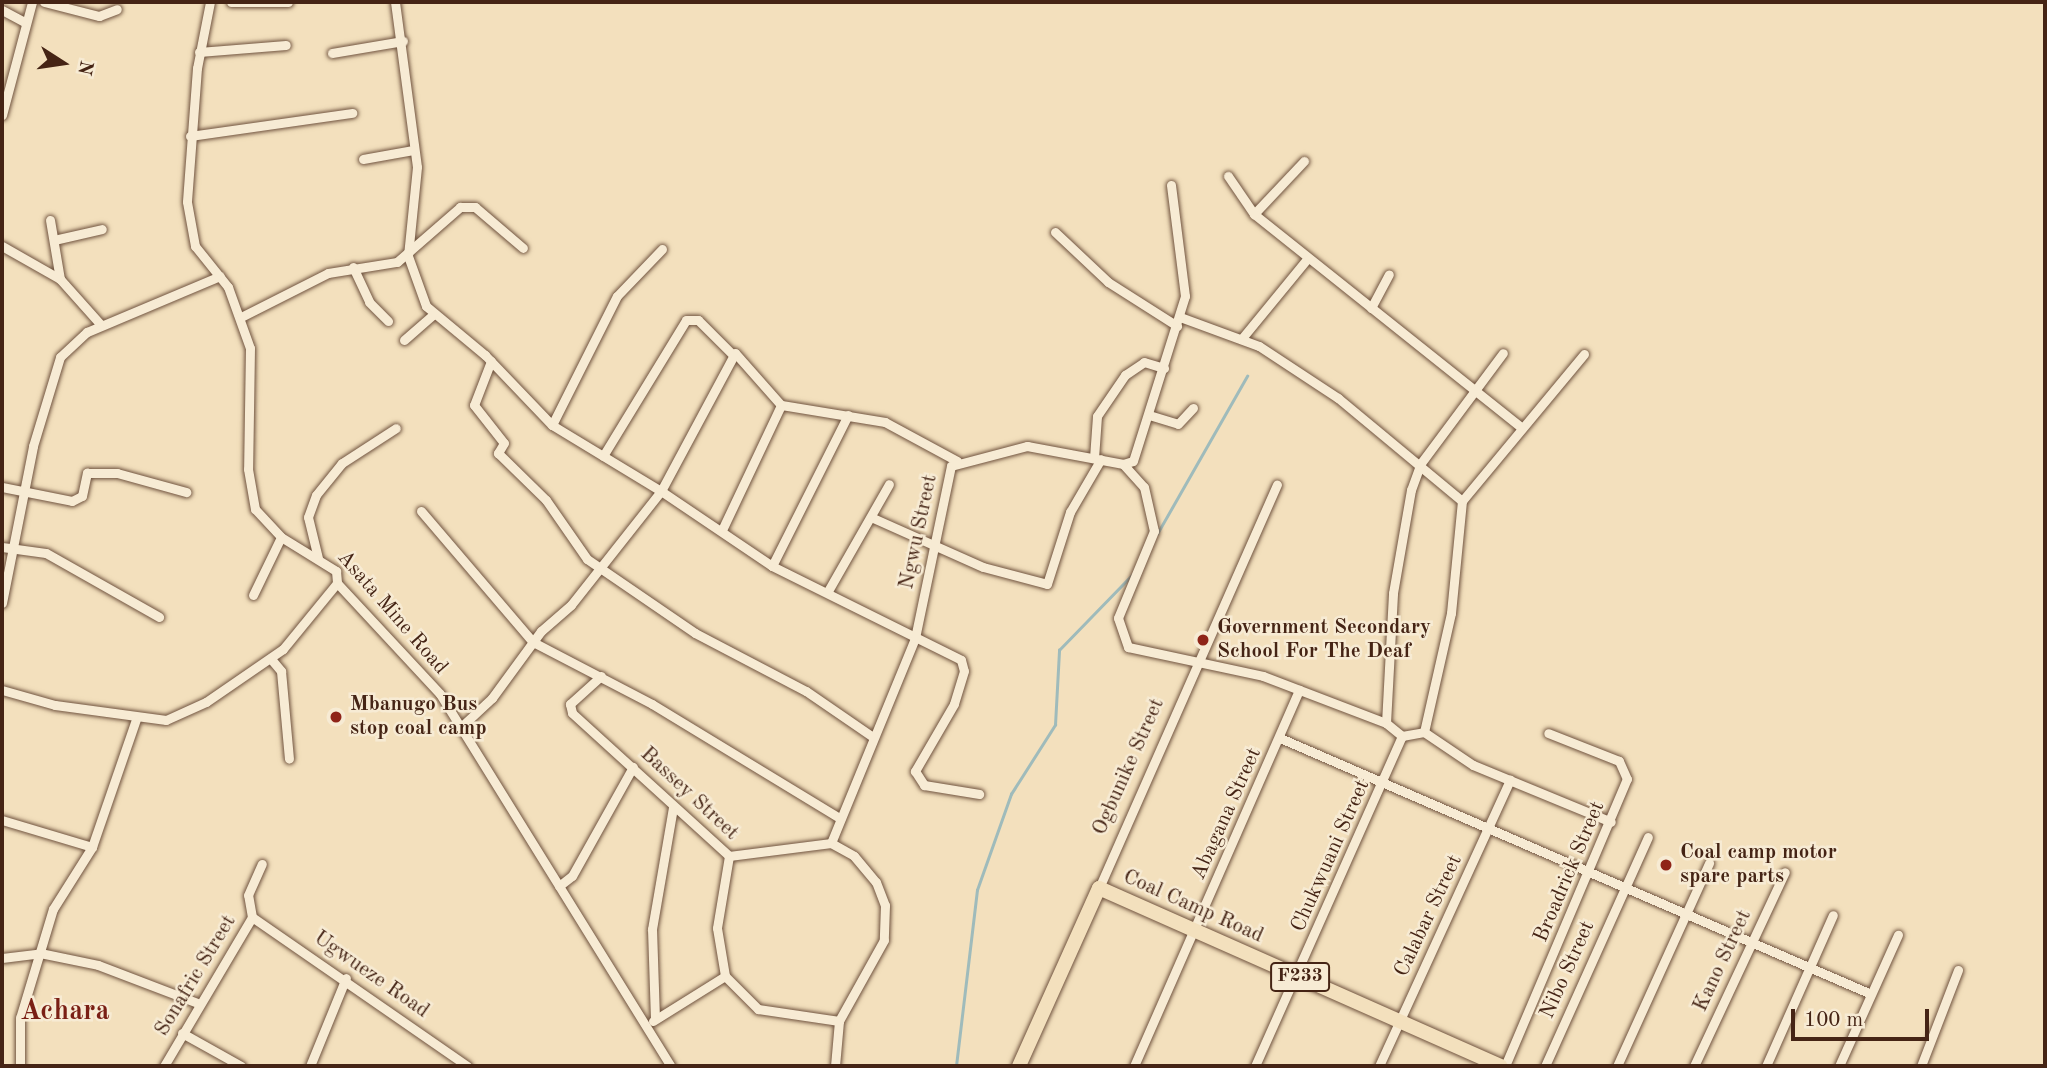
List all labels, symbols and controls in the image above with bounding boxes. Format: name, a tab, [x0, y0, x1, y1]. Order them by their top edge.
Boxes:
north arrow	[28, 28, 98, 98]
text: N	[73, 58, 95, 77]
street label: Ngwu Street	[895, 472, 943, 592]
street label: Asata Mine Road	[331, 546, 453, 680]
place label: Government Secondary School For The Deaf	[1217, 615, 1431, 665]
marker: Government Secondary School For The Deaf	[1195, 632, 1211, 648]
place label: Mbanugo Bus stop coal camp	[350, 692, 487, 742]
street label: Ogbunike Street	[1088, 695, 1170, 839]
marker: Mbanugo Bus stop coal camp	[328, 709, 344, 725]
street label: Bassey Street	[635, 742, 743, 846]
street label: Abagana Street	[1187, 744, 1267, 884]
street label: Chukwuani Street	[1286, 776, 1376, 936]
street label: Broadrick Street	[1529, 798, 1611, 946]
place label: Coal camp motor spare parts	[1680, 840, 1837, 890]
street label: Calabar Street	[1390, 851, 1468, 981]
marker: Coal camp motor spare parts	[1658, 857, 1674, 873]
street label: Coal Camp Road	[1119, 865, 1267, 949]
street label: Kano Street	[1688, 906, 1758, 1016]
street label: Sonafric Street	[150, 911, 242, 1041]
street label: Nibo Street	[1535, 917, 1601, 1023]
street label: Ugwueze Road	[308, 926, 434, 1024]
road number: F233	[1268, 962, 1332, 993]
district label: Achara	[20, 995, 110, 1029]
scale bar	[1795, 995, 1933, 1038]
text: 100 m	[1804, 1010, 1863, 1031]

